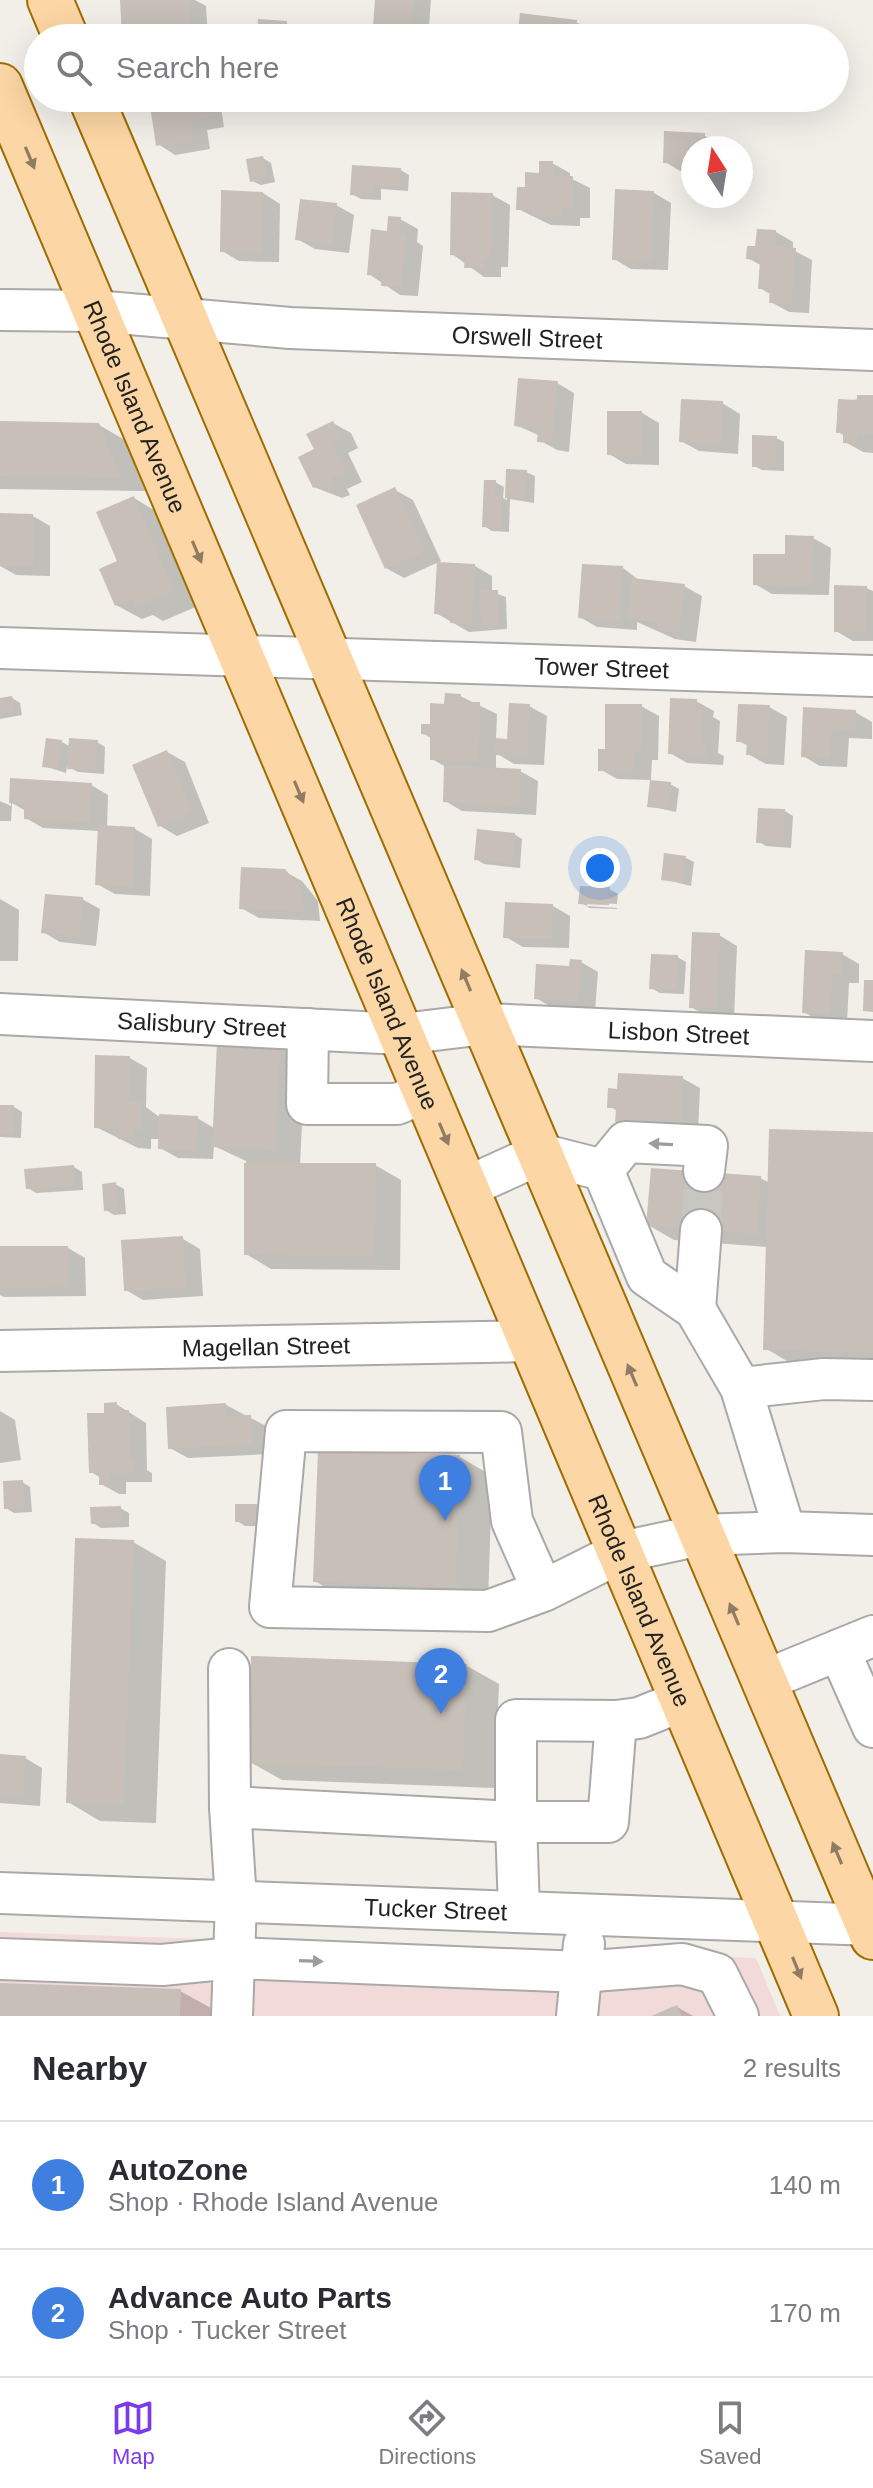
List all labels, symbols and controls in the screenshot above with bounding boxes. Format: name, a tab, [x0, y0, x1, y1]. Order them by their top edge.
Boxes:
search box	[24, 24, 849, 112]
icon: search	[52, 46, 96, 90]
text: Search here	[116, 51, 279, 84]
north arrow	[681, 136, 753, 208]
one-way arrow	[24, 146, 37, 170]
street label: Rhode Island Avenue	[79, 296, 192, 517]
street label: Orswell Street	[451, 321, 603, 353]
one-way arrow	[191, 541, 204, 564]
street label: Tower Street	[534, 652, 670, 683]
one-way arrow	[292, 780, 305, 804]
your location	[580, 848, 620, 888]
street label: Rhode Island Avenue	[331, 893, 445, 1114]
one-way arrow	[460, 968, 473, 992]
street label: Salisbury Street	[116, 1006, 287, 1042]
street label: Lisbon Street	[607, 1016, 750, 1049]
one-way arrow	[438, 1122, 451, 1146]
one-way arrow	[648, 1137, 673, 1150]
street label: Magellan Street	[182, 1331, 351, 1361]
one-way arrow	[626, 1363, 639, 1386]
pin: 1	[419, 1455, 471, 1521]
street label: Rhode Island Avenue	[583, 1490, 697, 1710]
one-way arrow	[728, 1602, 741, 1626]
pin: 2	[415, 1648, 467, 1714]
one-way arrow	[830, 1841, 843, 1865]
street label: Tucker Street	[364, 1893, 508, 1925]
one-way arrow	[299, 1955, 324, 1968]
one-way arrow	[791, 1957, 804, 1981]
text: Nearby	[32, 2049, 147, 2087]
text: 2 results	[743, 2053, 841, 2083]
text: AutoZone	[108, 2153, 248, 2186]
text: 1	[51, 2170, 65, 2200]
text: 140 m	[769, 2170, 841, 2200]
text: Shop · Rhode Island Avenue	[108, 2187, 439, 2217]
text: Advance Auto Parts	[108, 2281, 392, 2314]
text: 2	[51, 2298, 65, 2328]
text: 170 m	[769, 2298, 841, 2328]
text: Shop · Tucker Street	[108, 2315, 346, 2345]
tab: Map	[111, 2396, 155, 2470]
tab: Directions	[378, 2396, 476, 2470]
tab: Saved	[699, 2396, 762, 2470]

